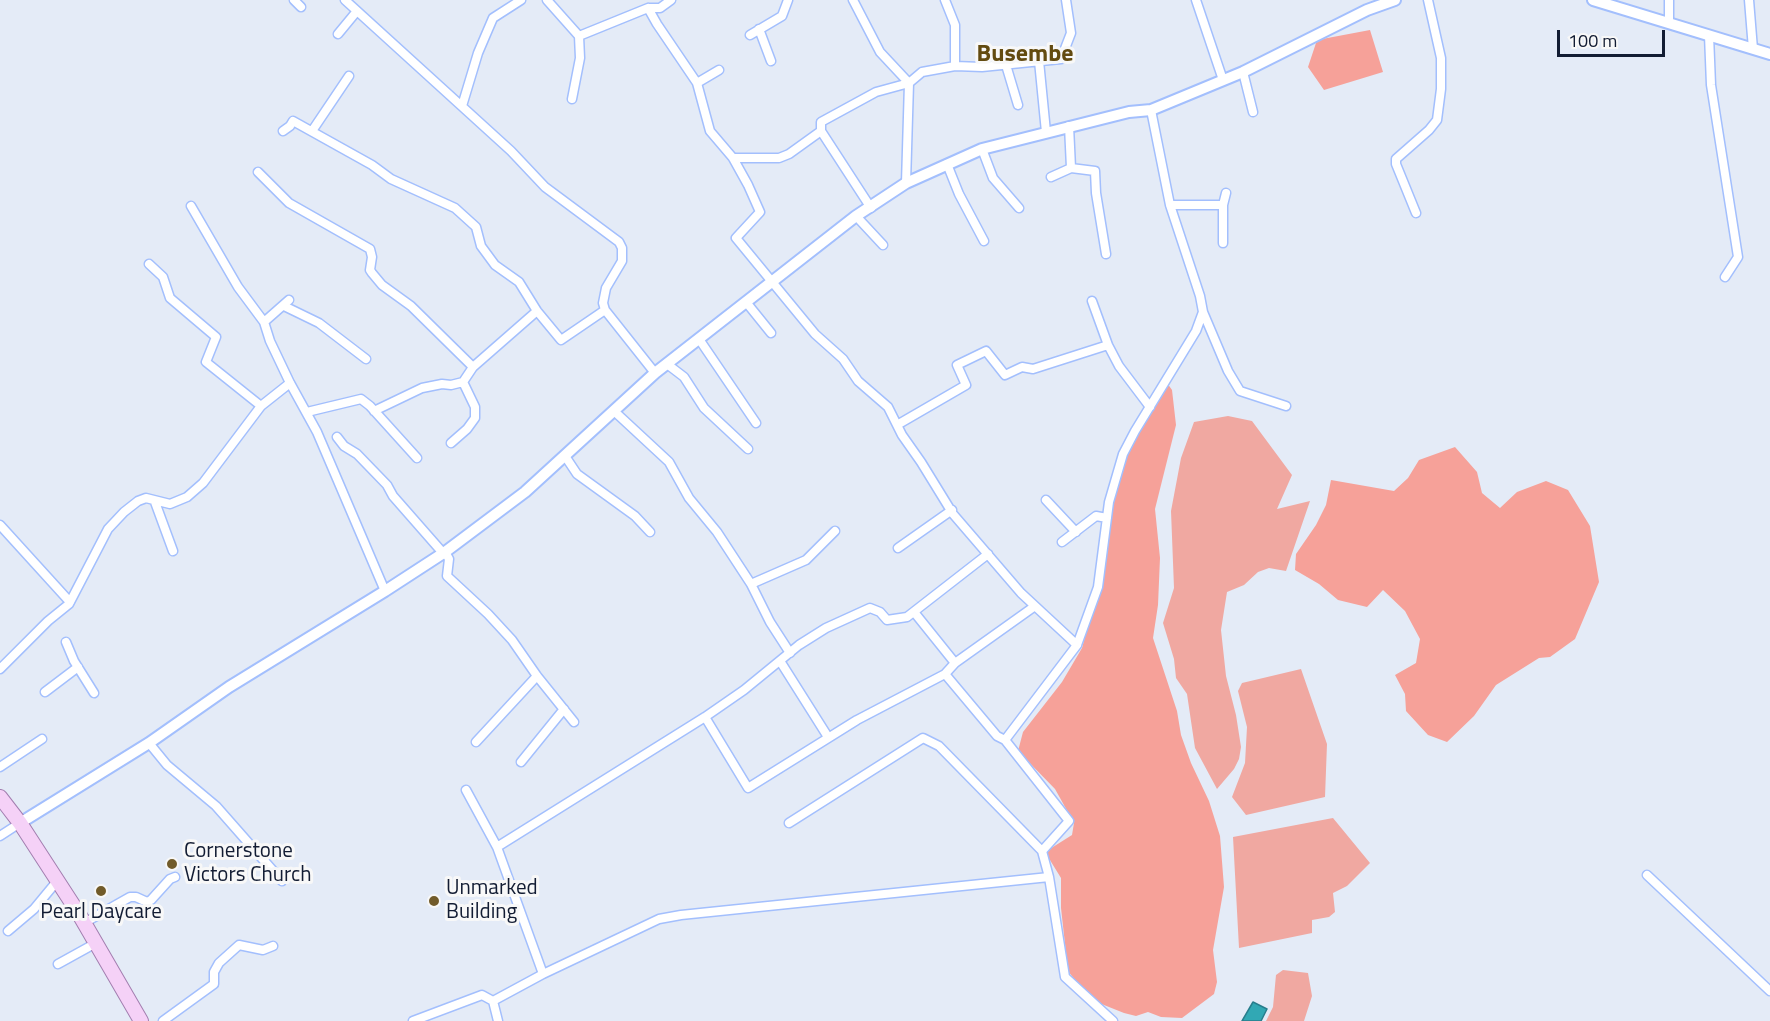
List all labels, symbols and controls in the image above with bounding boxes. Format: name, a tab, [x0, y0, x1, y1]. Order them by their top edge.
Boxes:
scale bar	[1560, 18, 1668, 56]
text: 100 m	[1568, 27, 1617, 54]
district label: Busembe	[977, 41, 1073, 69]
place label: Cornerstone Victors Church	[184, 839, 311, 889]
marker: Cornerstone Victors Church	[165, 857, 179, 871]
place label: Unmarked Building	[446, 876, 538, 926]
marker: Pearl Daycare	[94, 884, 108, 898]
marker: Unmarked Building	[427, 894, 441, 908]
place label: Pearl Daycare	[40, 900, 162, 926]

